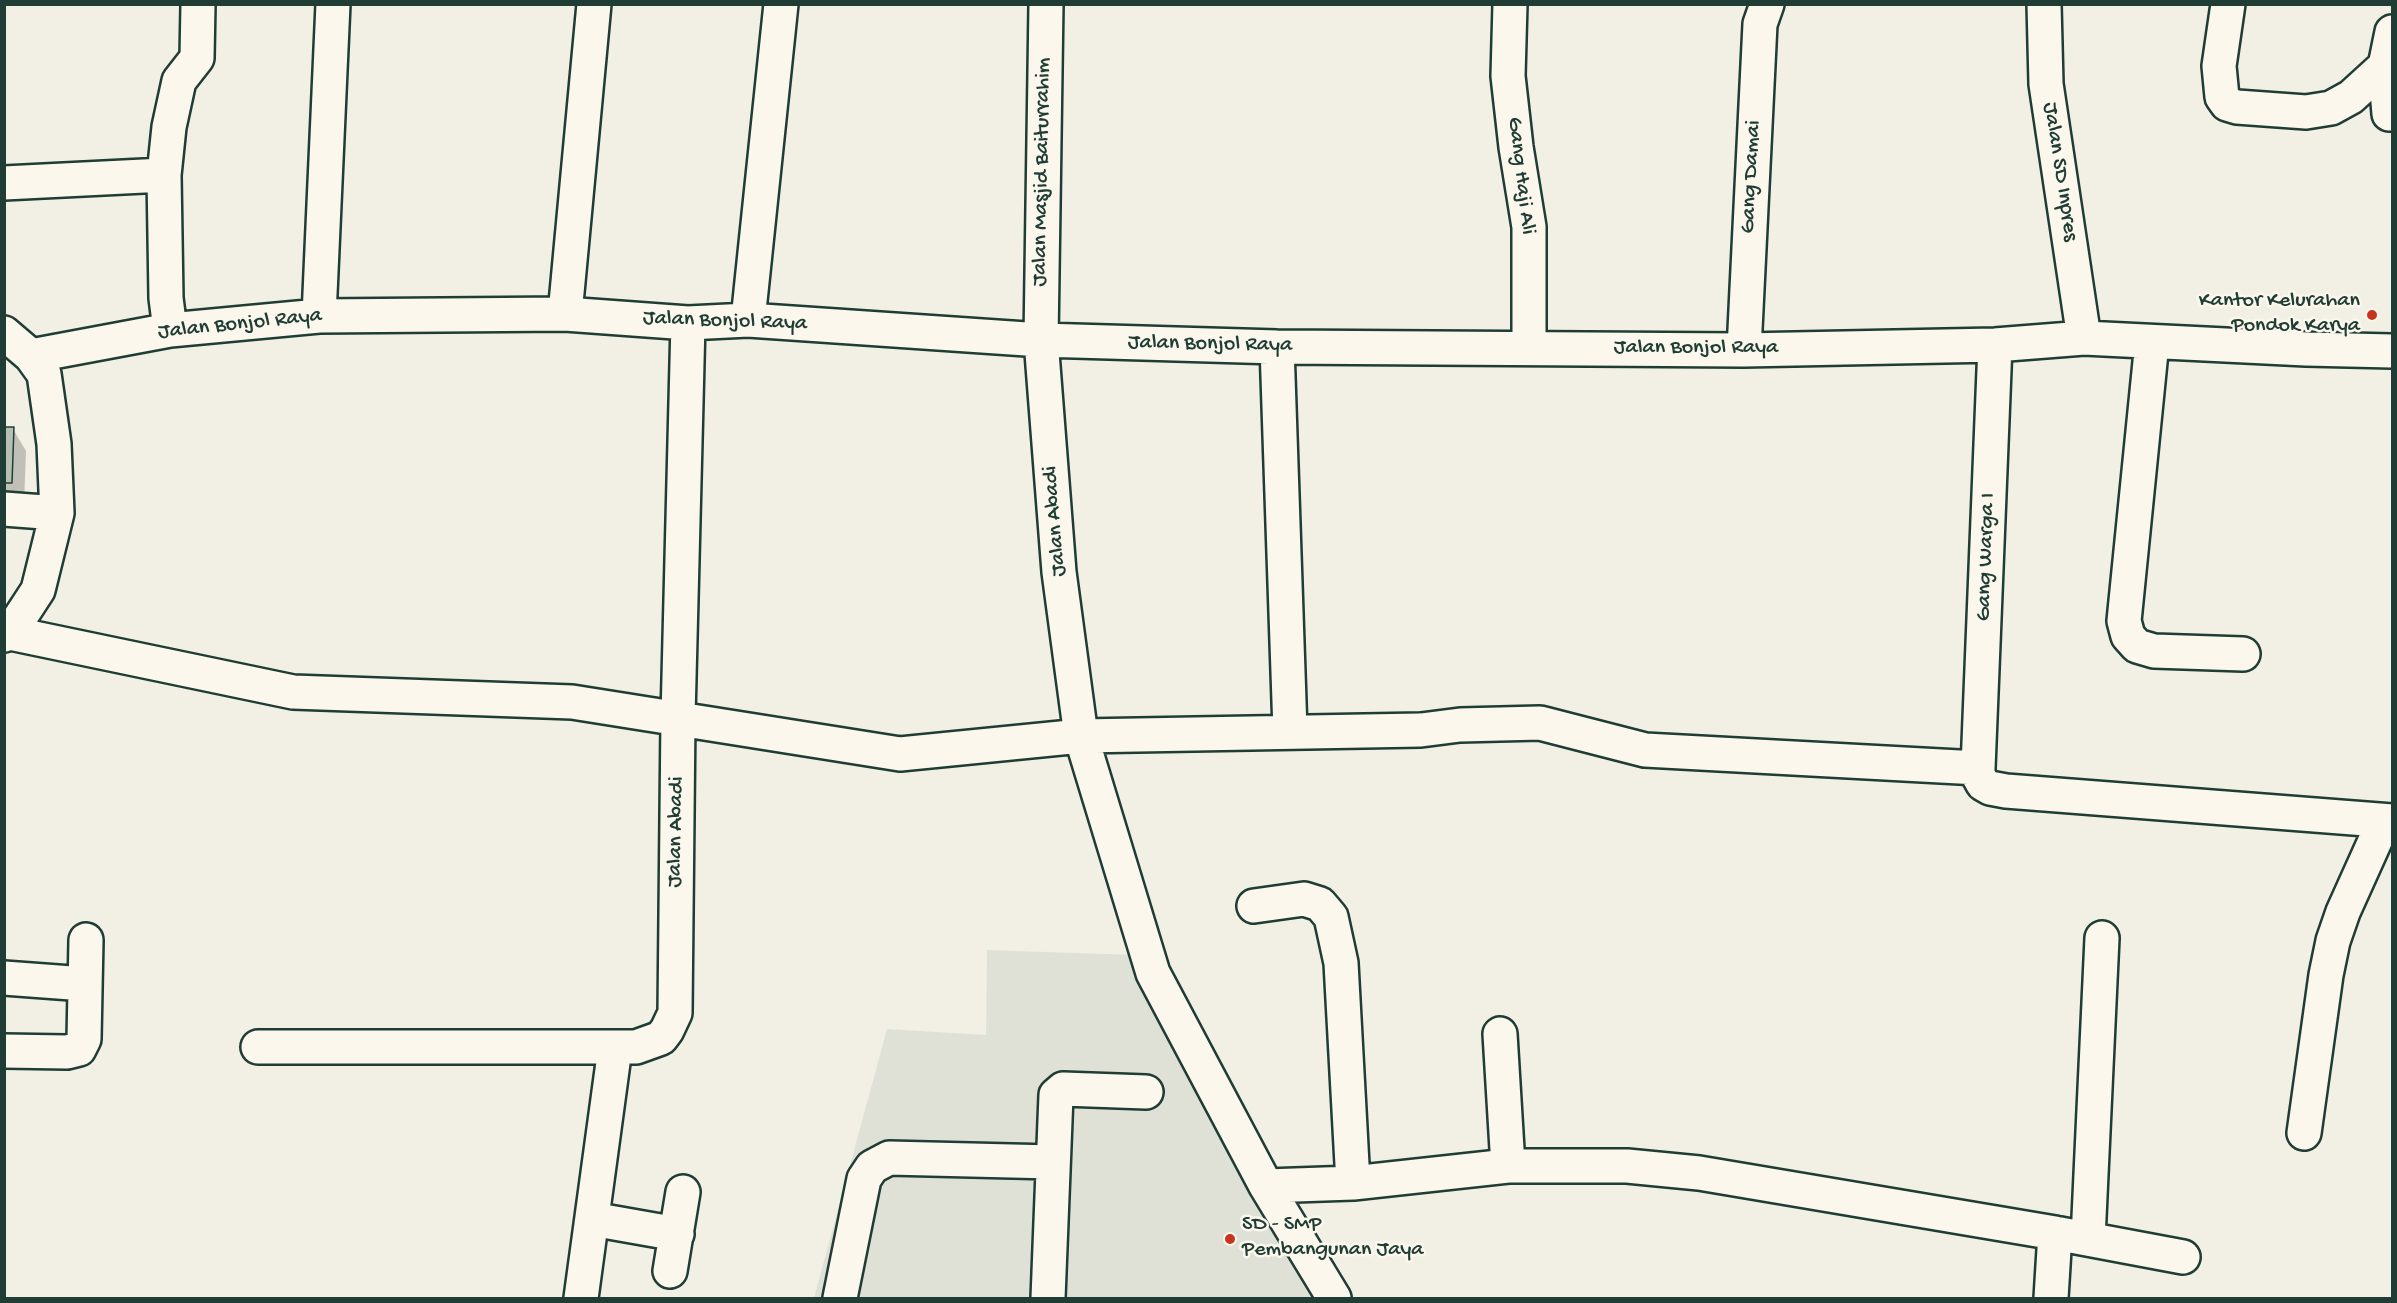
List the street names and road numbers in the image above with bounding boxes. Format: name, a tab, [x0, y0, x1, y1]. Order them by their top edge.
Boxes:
street label: Jalan Masjid Baiturrahim	[1028, 57, 1058, 287]
street label: Jalan SD Inpres	[2035, 101, 2083, 243]
street label: Gang Haji Ali	[1500, 116, 1540, 236]
street label: Gang Damai	[1736, 120, 1768, 234]
street label: Jalan Bonjol Raya	[157, 303, 323, 347]
street label: Jalan Bonjol Raya	[642, 306, 808, 338]
street label: Jalan Bonjol Raya	[1128, 330, 1292, 360]
street label: Jalan Bonjol Raya	[1614, 336, 1778, 362]
street label: Jalan Abadi	[1038, 465, 1074, 577]
street label: Gang Warga I	[1972, 492, 2002, 622]
street label: Jalan Abadi	[663, 776, 691, 888]

